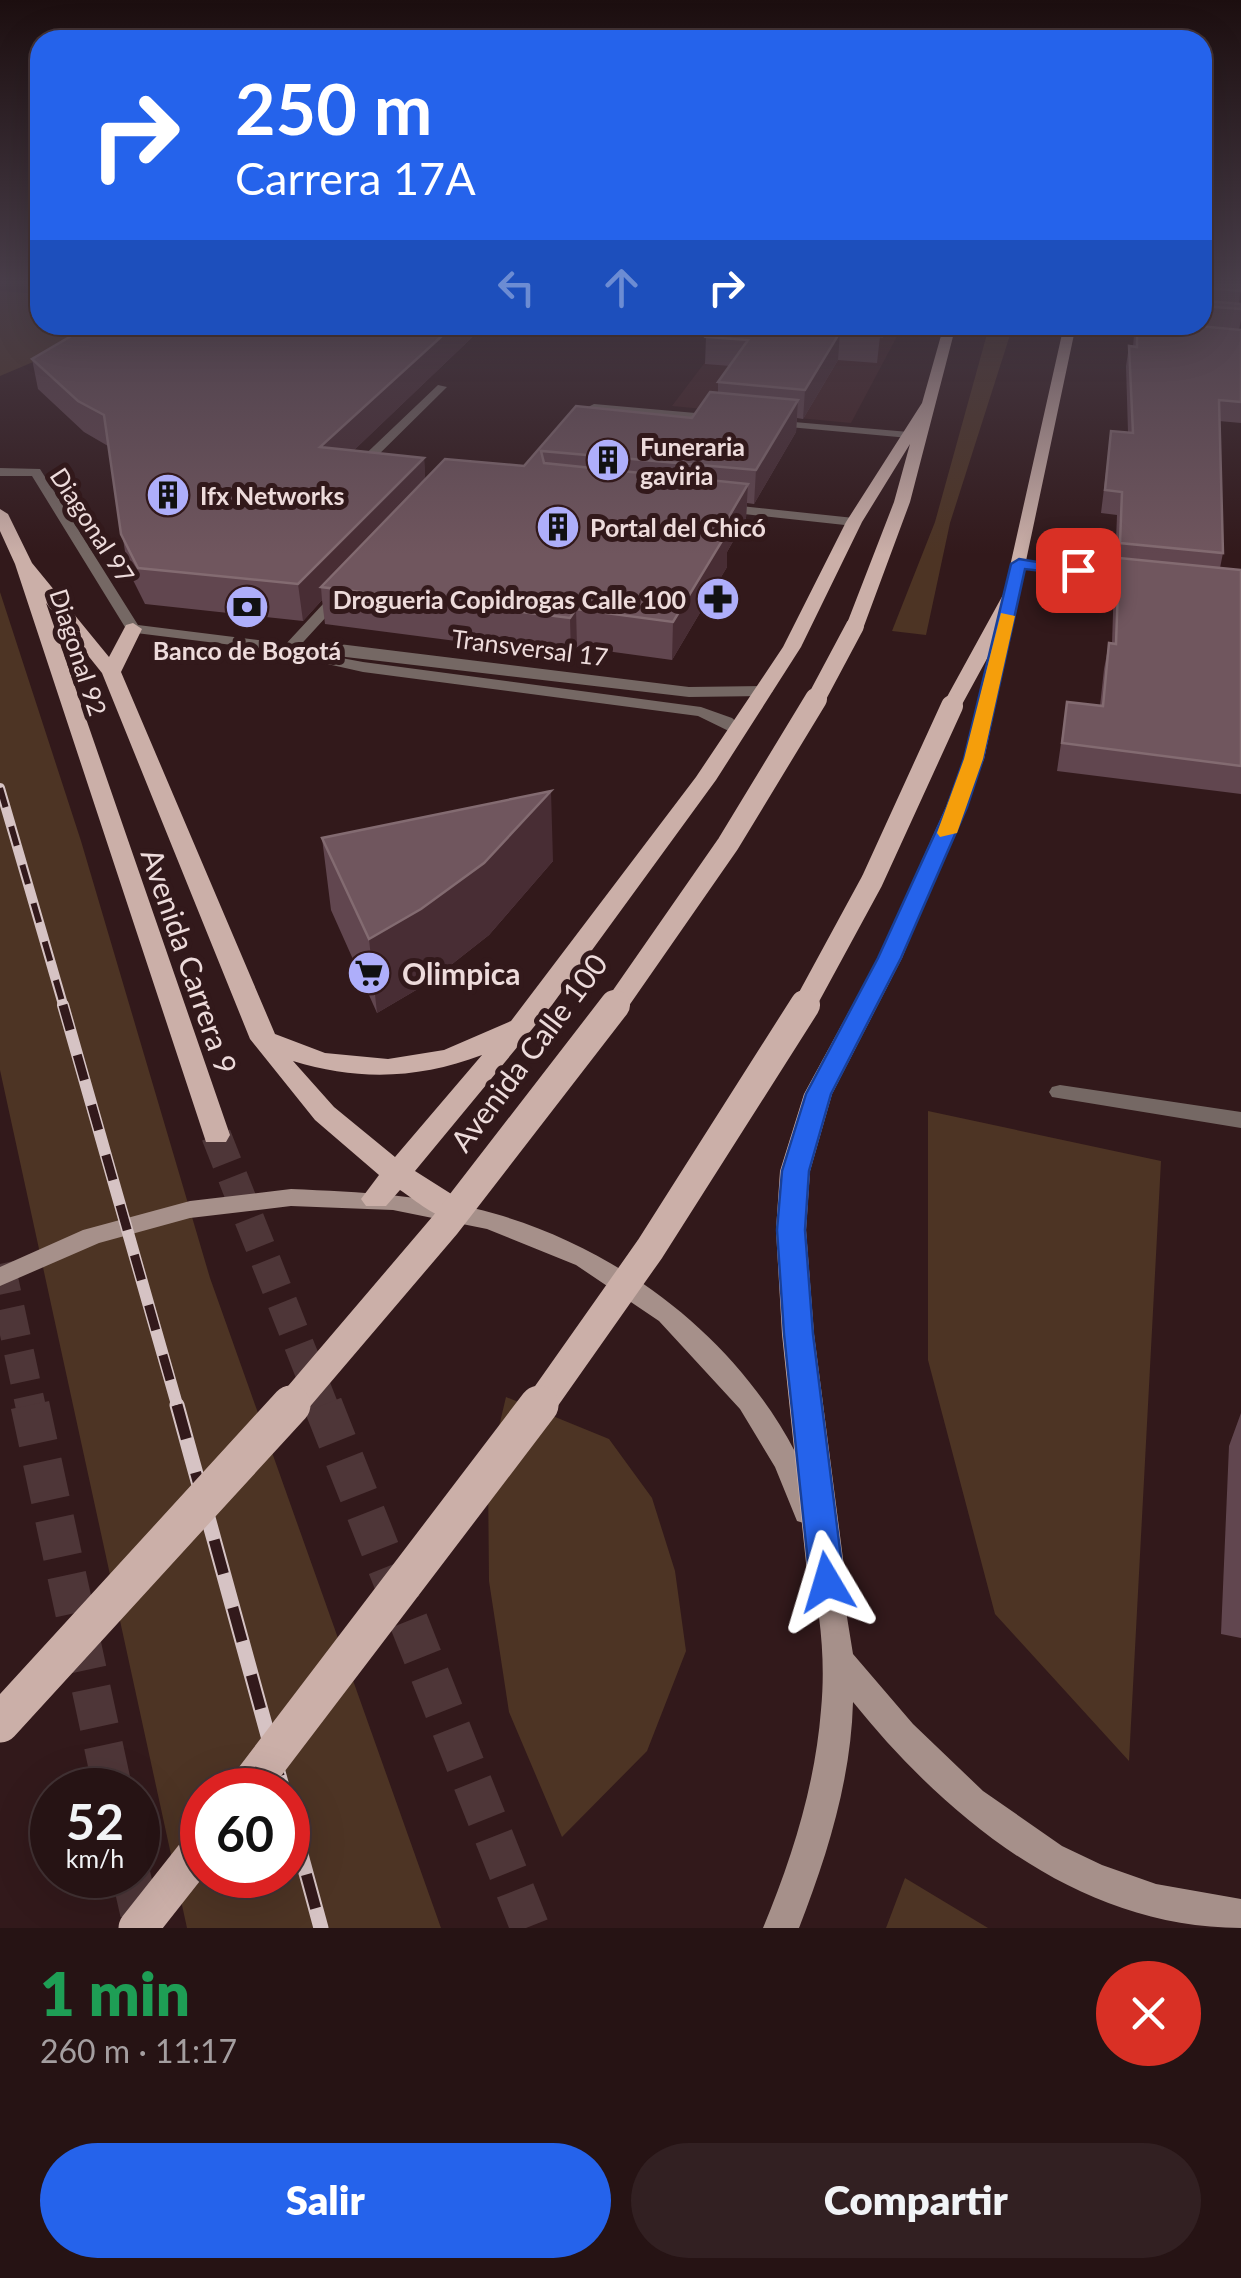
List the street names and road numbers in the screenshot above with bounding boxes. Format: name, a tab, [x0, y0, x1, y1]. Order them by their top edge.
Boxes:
street label: Diagonal 97	[45, 462, 141, 588]
street label: Diagonal 92	[44, 585, 114, 719]
street label: Transversal 17	[450, 623, 610, 671]
street label: Avenida Carrera 9	[135, 844, 245, 1078]
street label: Avenida Calle 100	[442, 946, 614, 1158]

